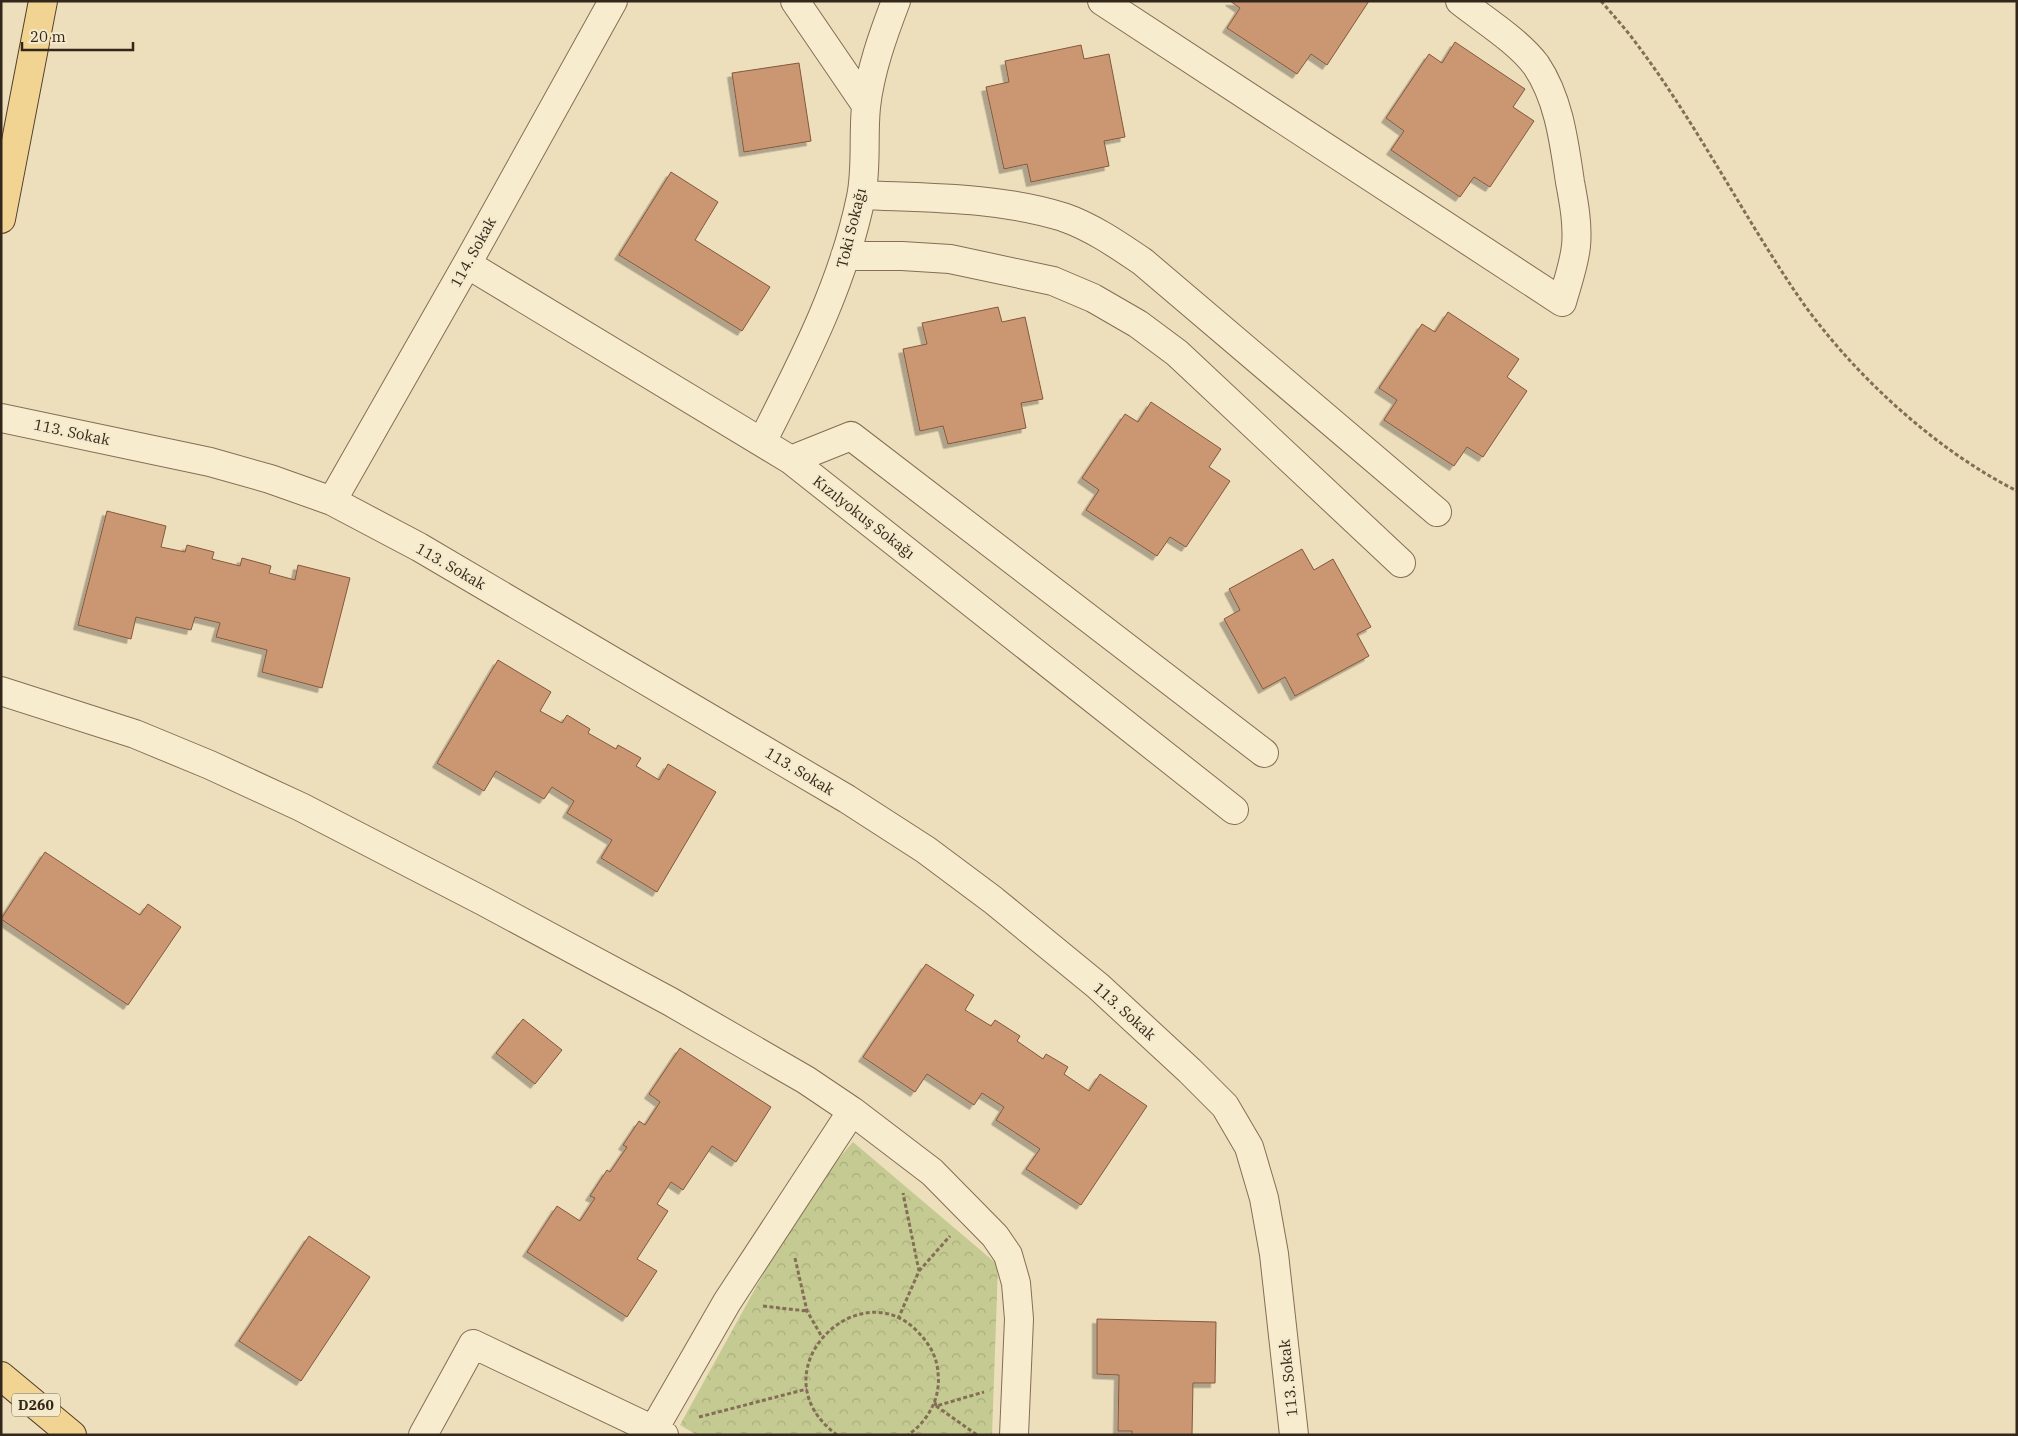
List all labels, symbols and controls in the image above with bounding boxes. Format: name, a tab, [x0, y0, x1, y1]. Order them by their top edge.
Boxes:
scale bar	[22, 20, 134, 52]
text: 20 m	[30, 27, 66, 46]
street label: Toki Sokağı	[832, 186, 870, 270]
street label: 114. Sokak	[446, 213, 500, 290]
street label: 113. Sokak	[32, 415, 112, 449]
street label: Kızılyokuş Sokağı	[809, 471, 919, 563]
street label: 113. Sokak	[413, 538, 490, 594]
street label: 113. Sokak	[762, 743, 838, 799]
street label: 113. Sokak	[1090, 978, 1160, 1044]
street label: 113. Sokak	[1274, 1338, 1301, 1418]
road number: D260	[12, 1394, 60, 1416]

